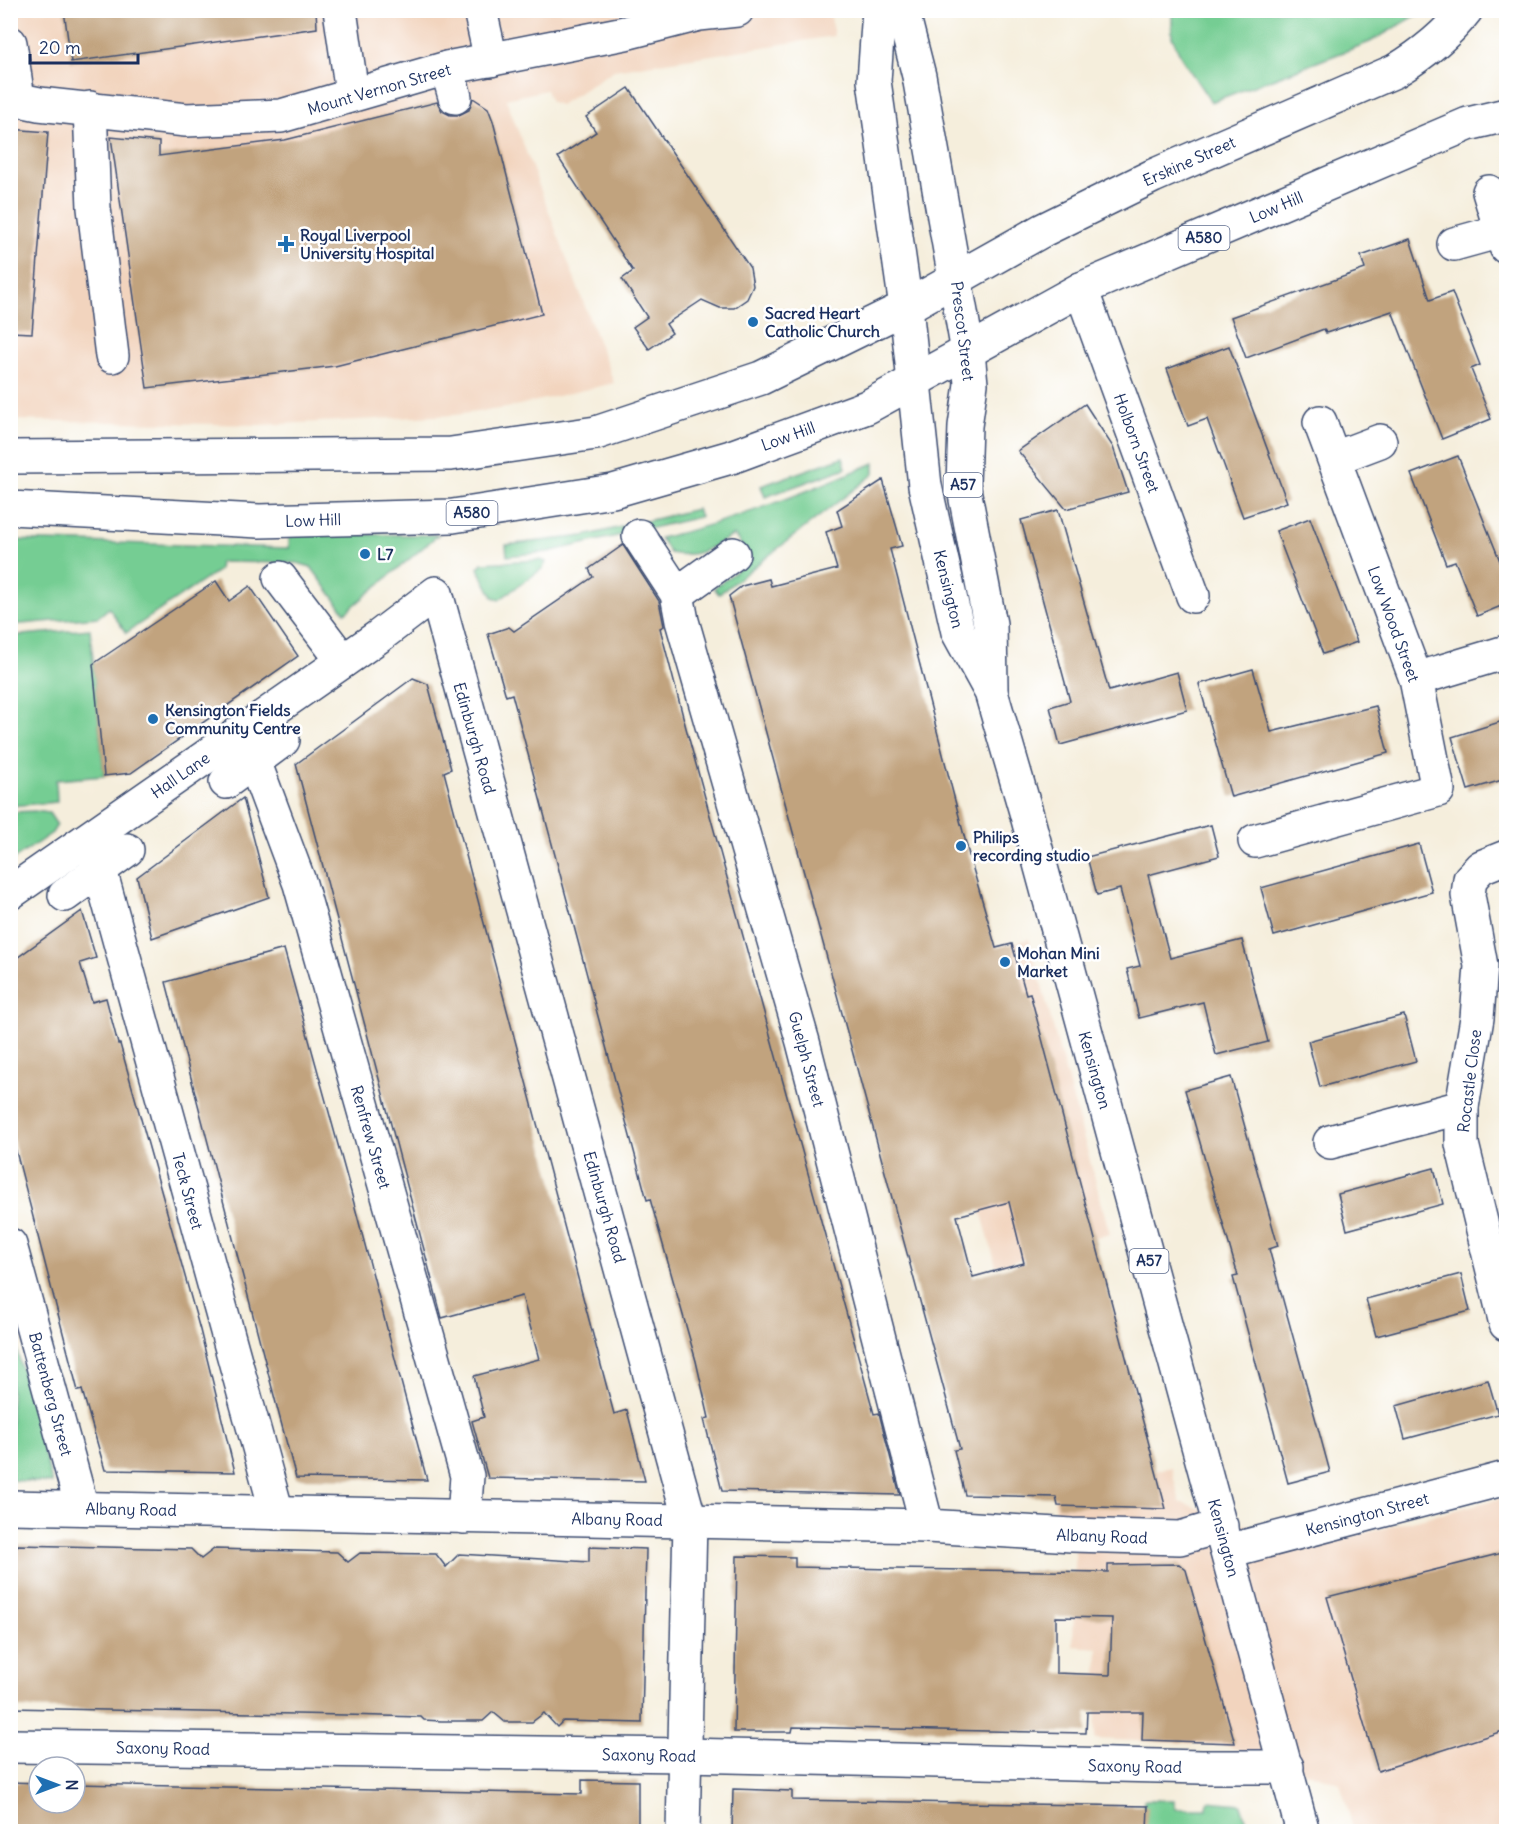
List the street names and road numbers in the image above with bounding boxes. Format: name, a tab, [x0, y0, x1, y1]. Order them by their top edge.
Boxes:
street label: Mount Vernon Street	[305, 59, 453, 119]
street label: Erskine Street	[1140, 131, 1239, 190]
street label: Low Hill	[1246, 187, 1306, 227]
road number: A580	[1178, 226, 1230, 250]
street label: Prescot Street	[947, 280, 979, 383]
street label: Holborn Street	[1110, 391, 1164, 496]
street label: Low Hill	[758, 417, 818, 455]
road number: A57	[944, 473, 982, 497]
road number: A580	[446, 501, 498, 525]
street label: Low Hill	[285, 509, 341, 531]
street label: Kensington	[930, 548, 968, 630]
street label: Low Wood Street	[1364, 563, 1424, 685]
street label: Edinburgh Road	[449, 680, 501, 796]
street label: Hall Lane	[147, 748, 213, 802]
street label: Guelph Street	[785, 1009, 829, 1109]
street label: Rocastle Close	[1453, 1028, 1485, 1134]
street label: Kensington	[1074, 1029, 1116, 1111]
street label: Renfrew Street	[347, 1083, 395, 1192]
street label: Edinburgh Road	[579, 1149, 631, 1265]
street label: Teck Street	[168, 1150, 208, 1232]
road number: A57	[1130, 1249, 1168, 1273]
street label: Battenberg Street	[25, 1330, 77, 1459]
street label: Kensington Street	[1303, 1488, 1431, 1540]
street label: Kensington	[1204, 1497, 1244, 1579]
street label: Albany Road	[85, 1498, 177, 1520]
street label: Albany Road	[571, 1508, 663, 1530]
street label: Albany Road	[1056, 1524, 1148, 1548]
street label: Saxony Road	[116, 1737, 210, 1759]
street label: Saxony Road	[602, 1744, 696, 1766]
street label: Saxony Road	[1088, 1755, 1182, 1777]

